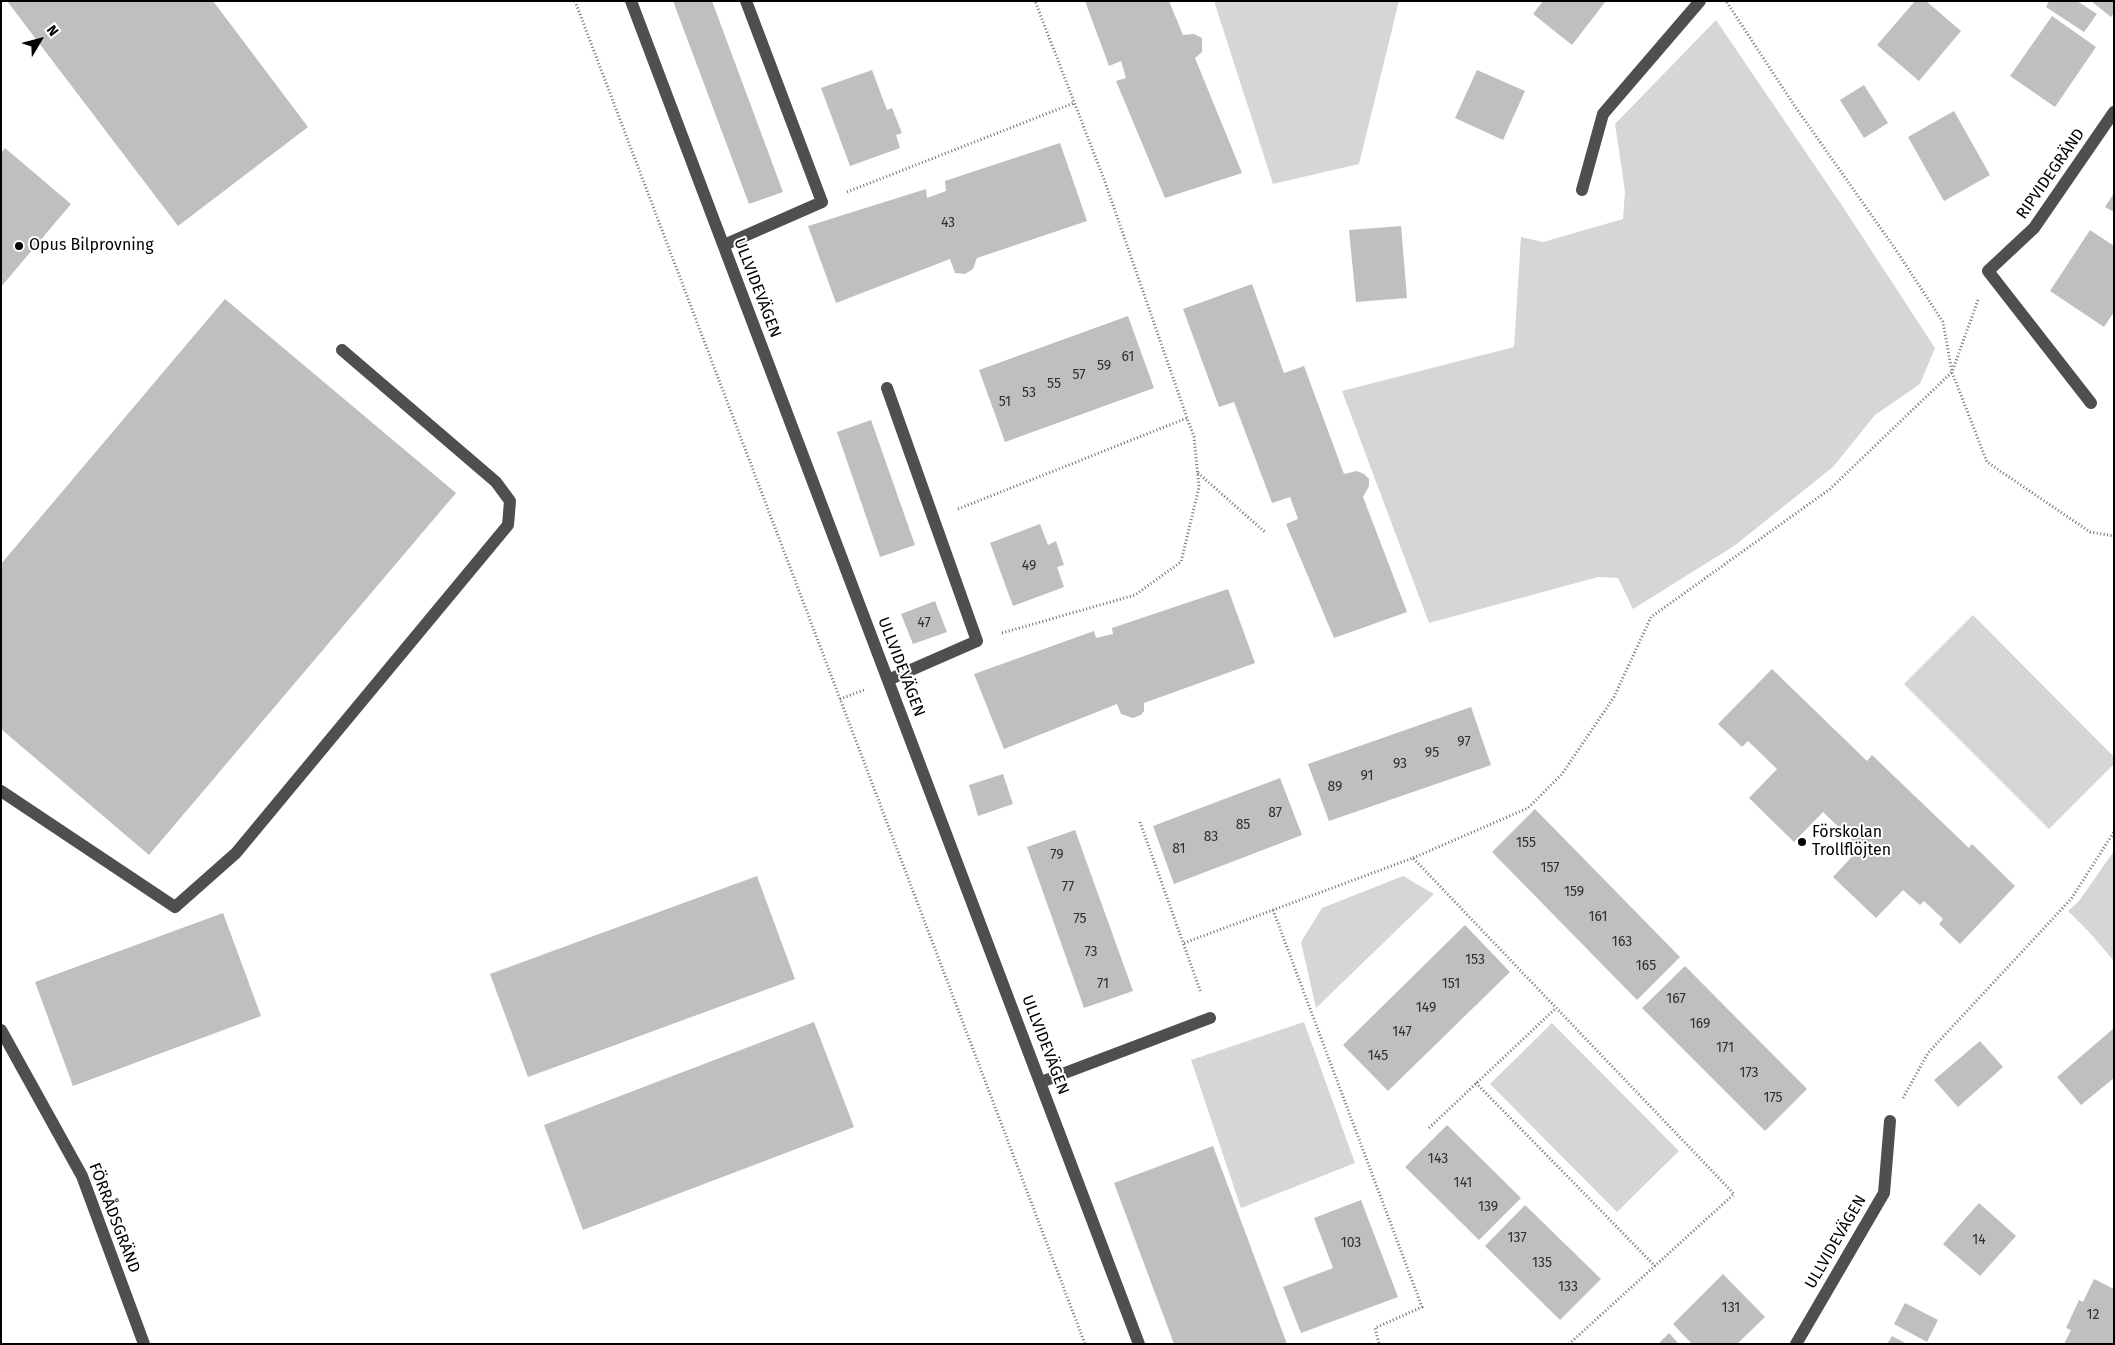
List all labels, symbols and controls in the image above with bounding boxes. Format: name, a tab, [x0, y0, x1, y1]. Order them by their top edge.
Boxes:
north arrow	[15, 15, 65, 65]
text: N	[43, 22, 62, 39]
street label: RIPVIDEGRÄND	[2013, 125, 2089, 223]
house number: 43	[941, 215, 955, 231]
place label: Opus Bilprovning	[29, 236, 153, 256]
street label: ULLVIDEVÄGEN	[729, 236, 785, 340]
marker: Opus Bilprovning	[13, 240, 25, 252]
house number: 61	[1122, 349, 1134, 365]
house number: 59	[1097, 358, 1111, 374]
house number: 57	[1073, 367, 1085, 383]
house number: 55	[1047, 376, 1061, 392]
house number: 53	[1022, 385, 1036, 401]
house number: 51	[999, 394, 1011, 410]
house number: 49	[1022, 558, 1036, 574]
street label: ULLVIDEVÄGEN	[873, 615, 929, 719]
house number: 47	[917, 615, 931, 631]
house number: 97	[1457, 734, 1471, 750]
house number: 95	[1425, 745, 1439, 761]
house number: 93	[1393, 756, 1407, 772]
house number: 91	[1360, 768, 1374, 784]
house number: 89	[1328, 779, 1342, 795]
house number: 87	[1268, 805, 1282, 821]
house number: 85	[1236, 817, 1250, 833]
place label: Förskolan Trollflöjten	[1812, 823, 1891, 861]
house number: 83	[1204, 829, 1218, 845]
house number: 155	[1516, 835, 1536, 851]
marker: Förskolan Trollflöjten	[1796, 836, 1808, 848]
house number: 81	[1172, 841, 1186, 857]
house number: 79	[1050, 847, 1064, 863]
house number: 157	[1541, 860, 1559, 876]
house number: 77	[1062, 879, 1074, 895]
house number: 159	[1564, 884, 1584, 900]
house number: 161	[1589, 909, 1607, 925]
house number: 75	[1073, 911, 1087, 927]
house number: 163	[1612, 934, 1632, 950]
house number: 73	[1084, 944, 1098, 960]
house number: 153	[1465, 952, 1485, 968]
house number: 165	[1636, 958, 1656, 974]
house number: 71	[1097, 976, 1109, 992]
house number: 151	[1442, 976, 1460, 992]
house number: 167	[1666, 991, 1686, 1007]
street label: ULLVIDEVÄGEN	[1017, 993, 1073, 1097]
house number: 149	[1416, 1000, 1436, 1016]
house number: 169	[1690, 1016, 1710, 1032]
house number: 147	[1392, 1024, 1412, 1040]
house number: 171	[1716, 1040, 1734, 1056]
house number: 145	[1368, 1048, 1388, 1064]
house number: 173	[1739, 1065, 1759, 1081]
house number: 175	[1763, 1090, 1783, 1106]
house number: 143	[1428, 1151, 1448, 1167]
street label: FÖRRÅDSGRÄND	[84, 1160, 144, 1276]
house number: 141	[1454, 1175, 1472, 1191]
street label: ULLVIDEVÄGEN	[1801, 1192, 1871, 1292]
house number: 139	[1478, 1199, 1498, 1215]
house number: 137	[1507, 1230, 1527, 1246]
house number: 14	[1972, 1232, 1986, 1248]
house number: 103	[1341, 1235, 1361, 1251]
house number: 135	[1532, 1255, 1552, 1271]
house number: 133	[1558, 1279, 1578, 1295]
house number: 131	[1722, 1300, 1740, 1316]
house number: 12	[2087, 1307, 2099, 1323]

